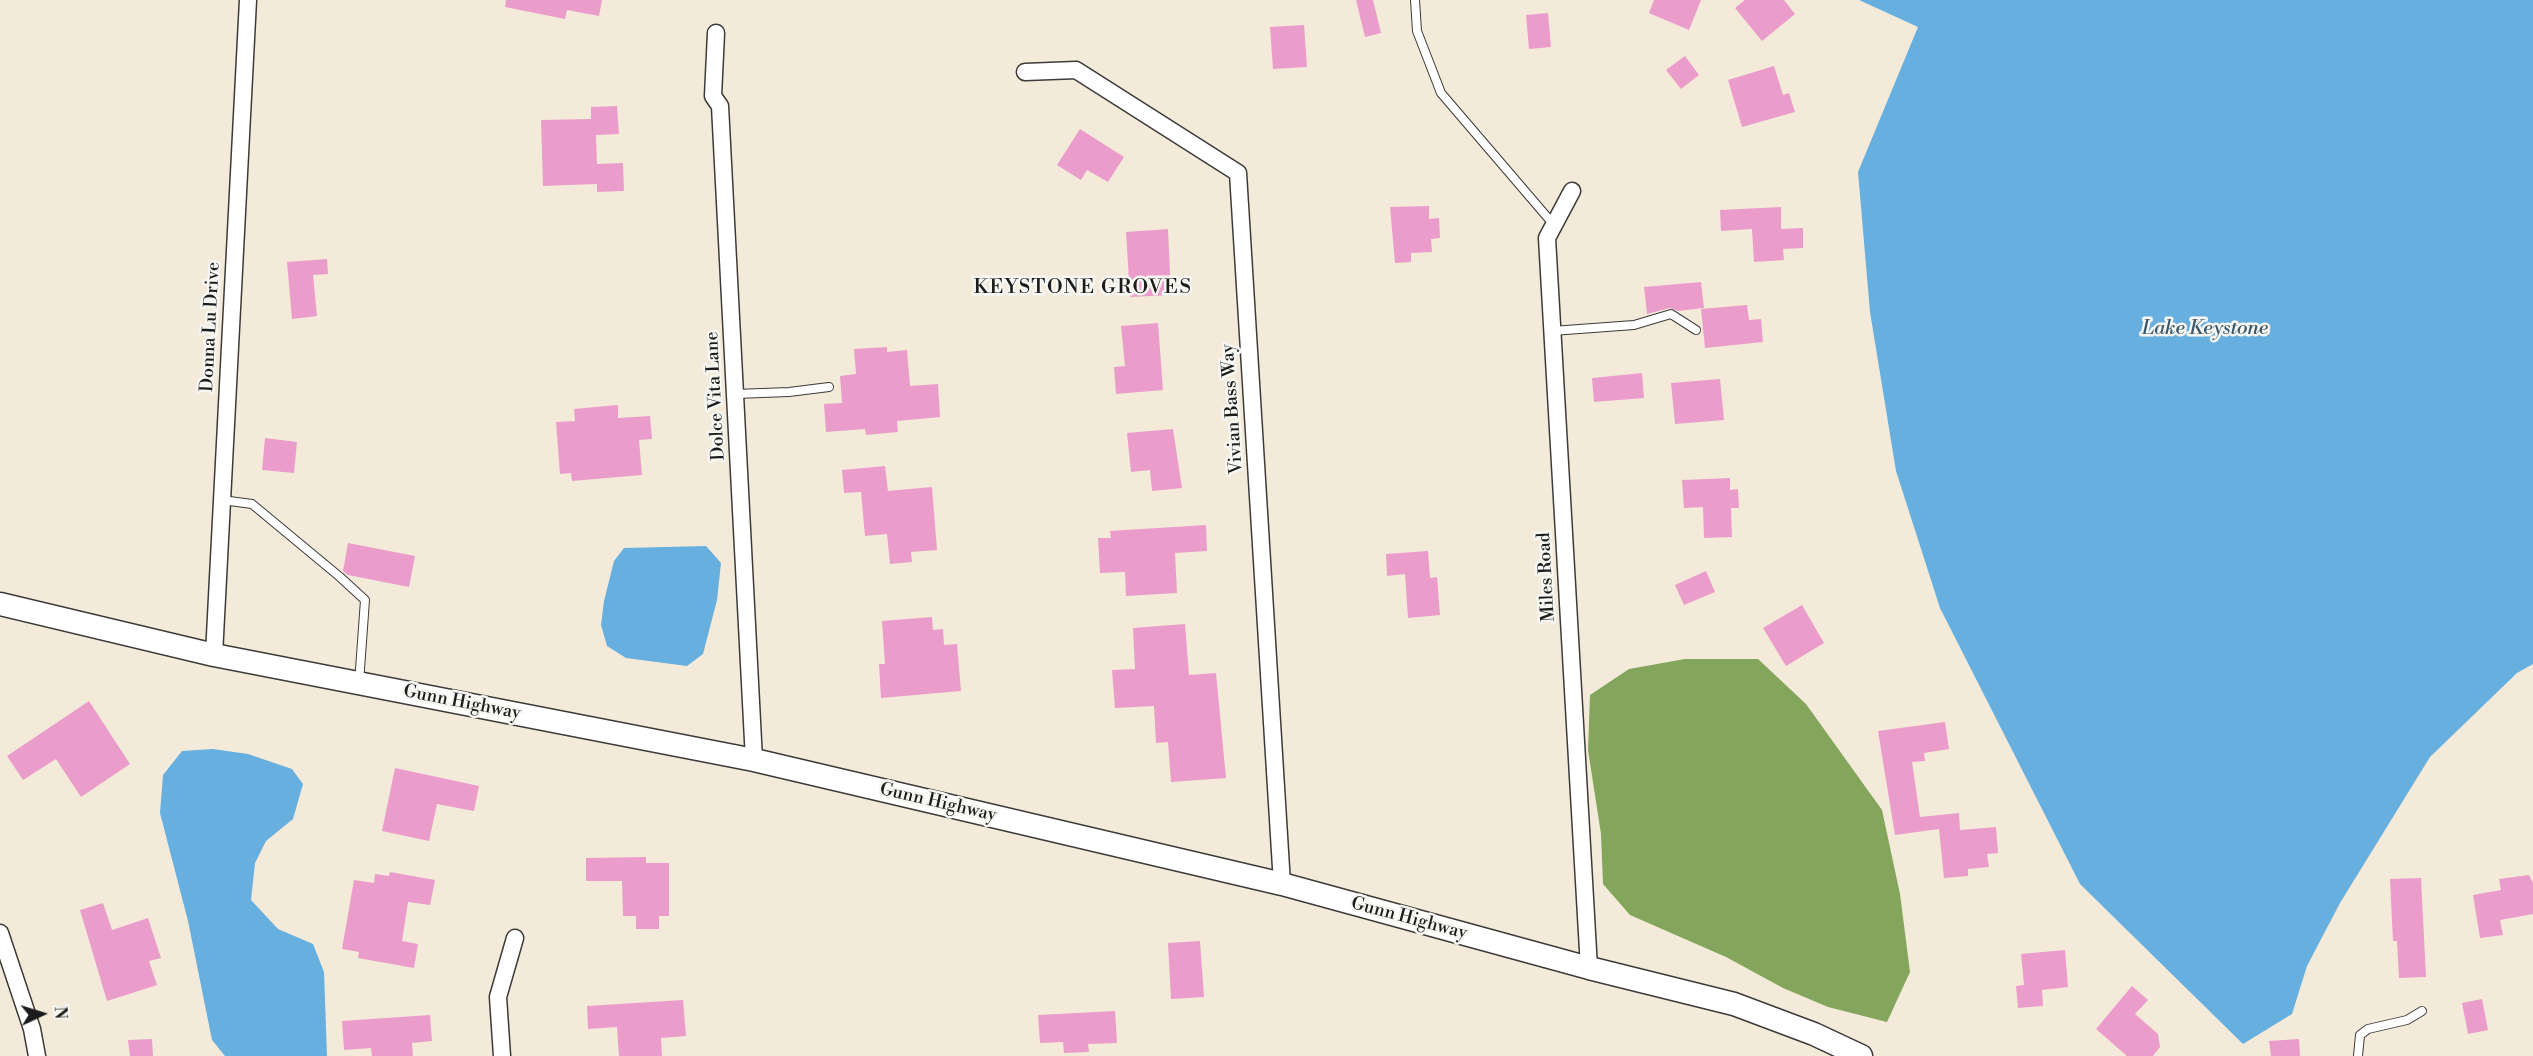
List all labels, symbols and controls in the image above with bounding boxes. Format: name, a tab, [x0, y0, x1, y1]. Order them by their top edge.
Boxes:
street label: Donna Lu Drive	[197, 261, 225, 393]
district label: KEYSTONE GROVES	[973, 276, 1193, 300]
water label: Lake Keystone	[2142, 317, 2268, 341]
street label: Dolce Vita Lane	[702, 331, 730, 461]
street label: Vivian Bass Way	[1218, 343, 1248, 475]
street label: Miles Road	[1534, 532, 1560, 622]
street label: Gunn Highway	[401, 681, 523, 725]
street label: Gunn Highway	[877, 779, 999, 827]
street label: Gunn Highway	[1349, 893, 1469, 945]
north arrow	[12, 984, 72, 1044]
text: N	[50, 1006, 70, 1020]

